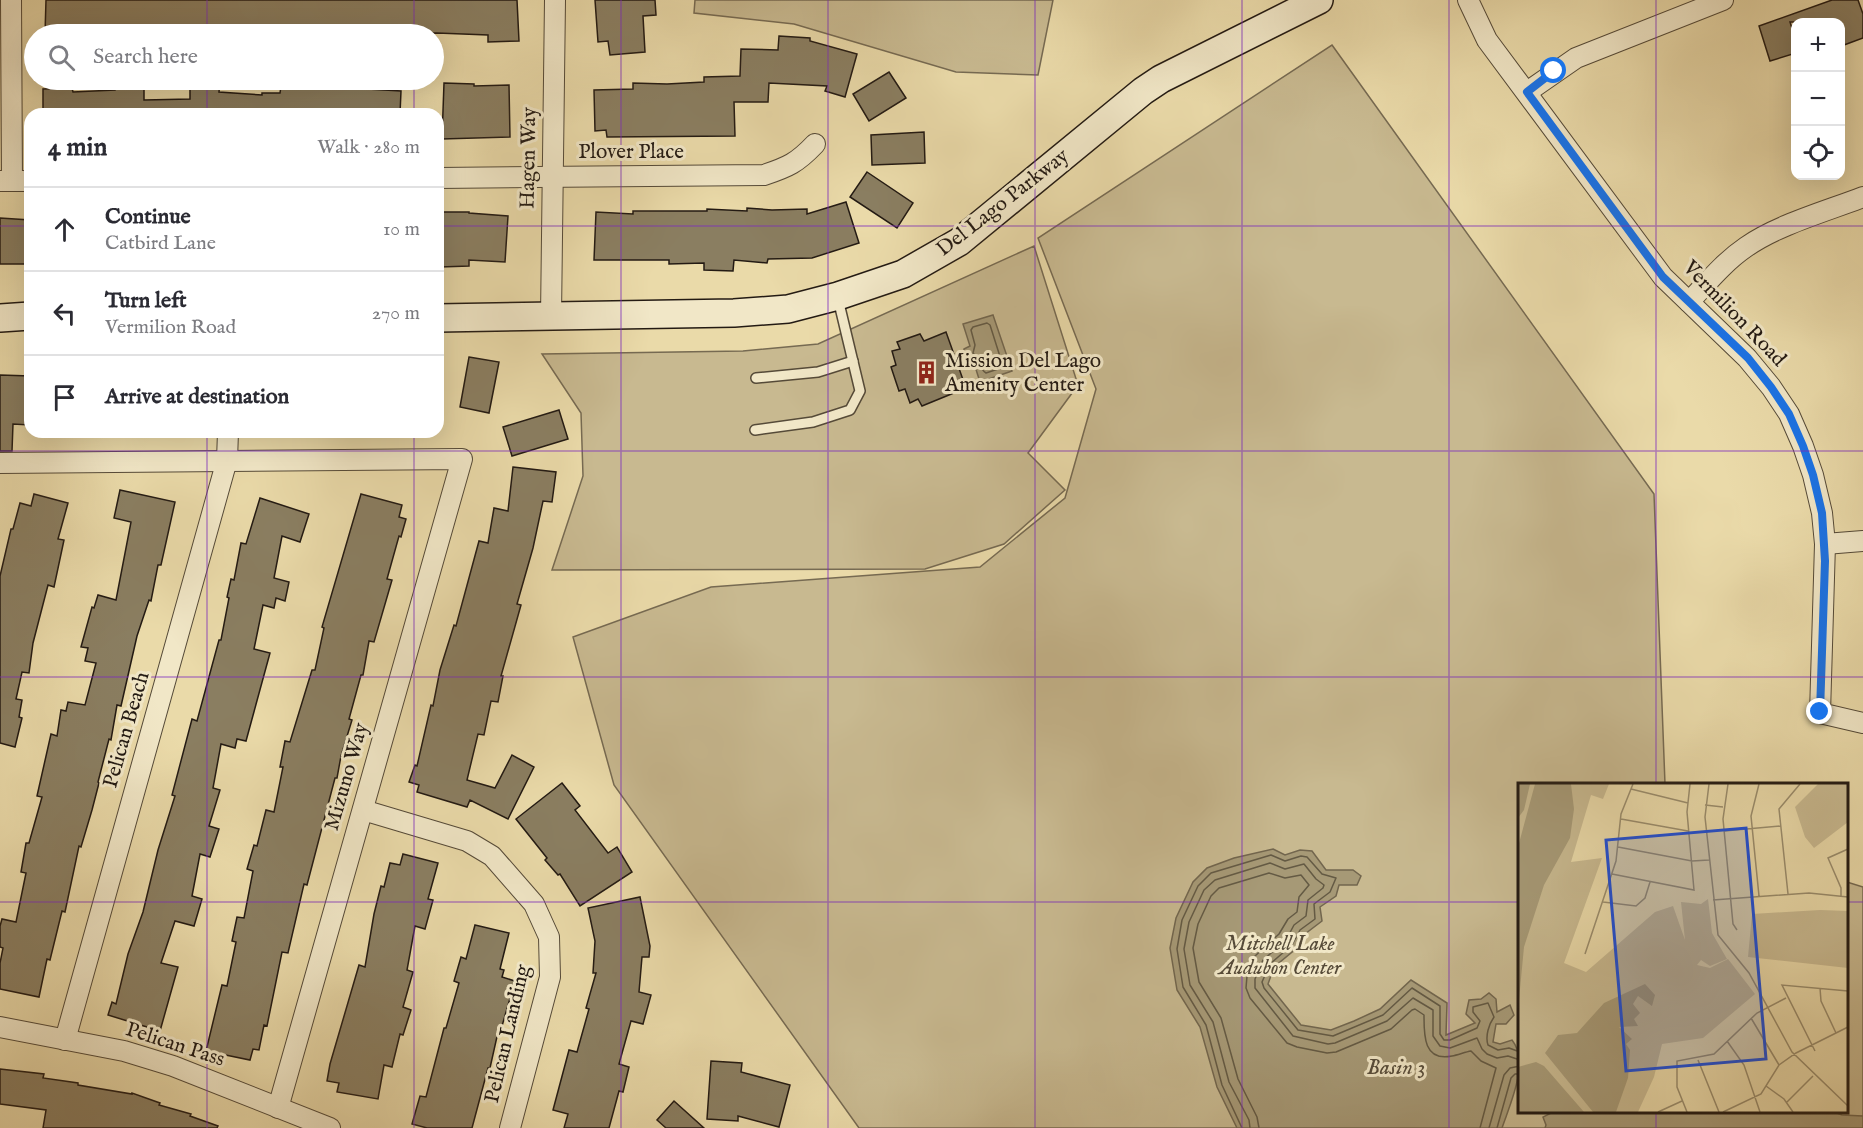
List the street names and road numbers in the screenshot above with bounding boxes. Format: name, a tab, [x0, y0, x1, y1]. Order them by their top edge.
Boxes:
street label: Hagen Way	[515, 106, 543, 209]
street label: Plover Place	[578, 139, 684, 166]
street label: Del Lago Parkway	[931, 142, 1075, 263]
street label: Vermilion Road	[1676, 254, 1792, 373]
street label: Pelican Beach	[98, 669, 156, 791]
street label: Mizuno Way	[319, 719, 375, 834]
street label: Pelican Landing	[479, 962, 537, 1106]
street label: Pelican Pass	[122, 1016, 228, 1074]

